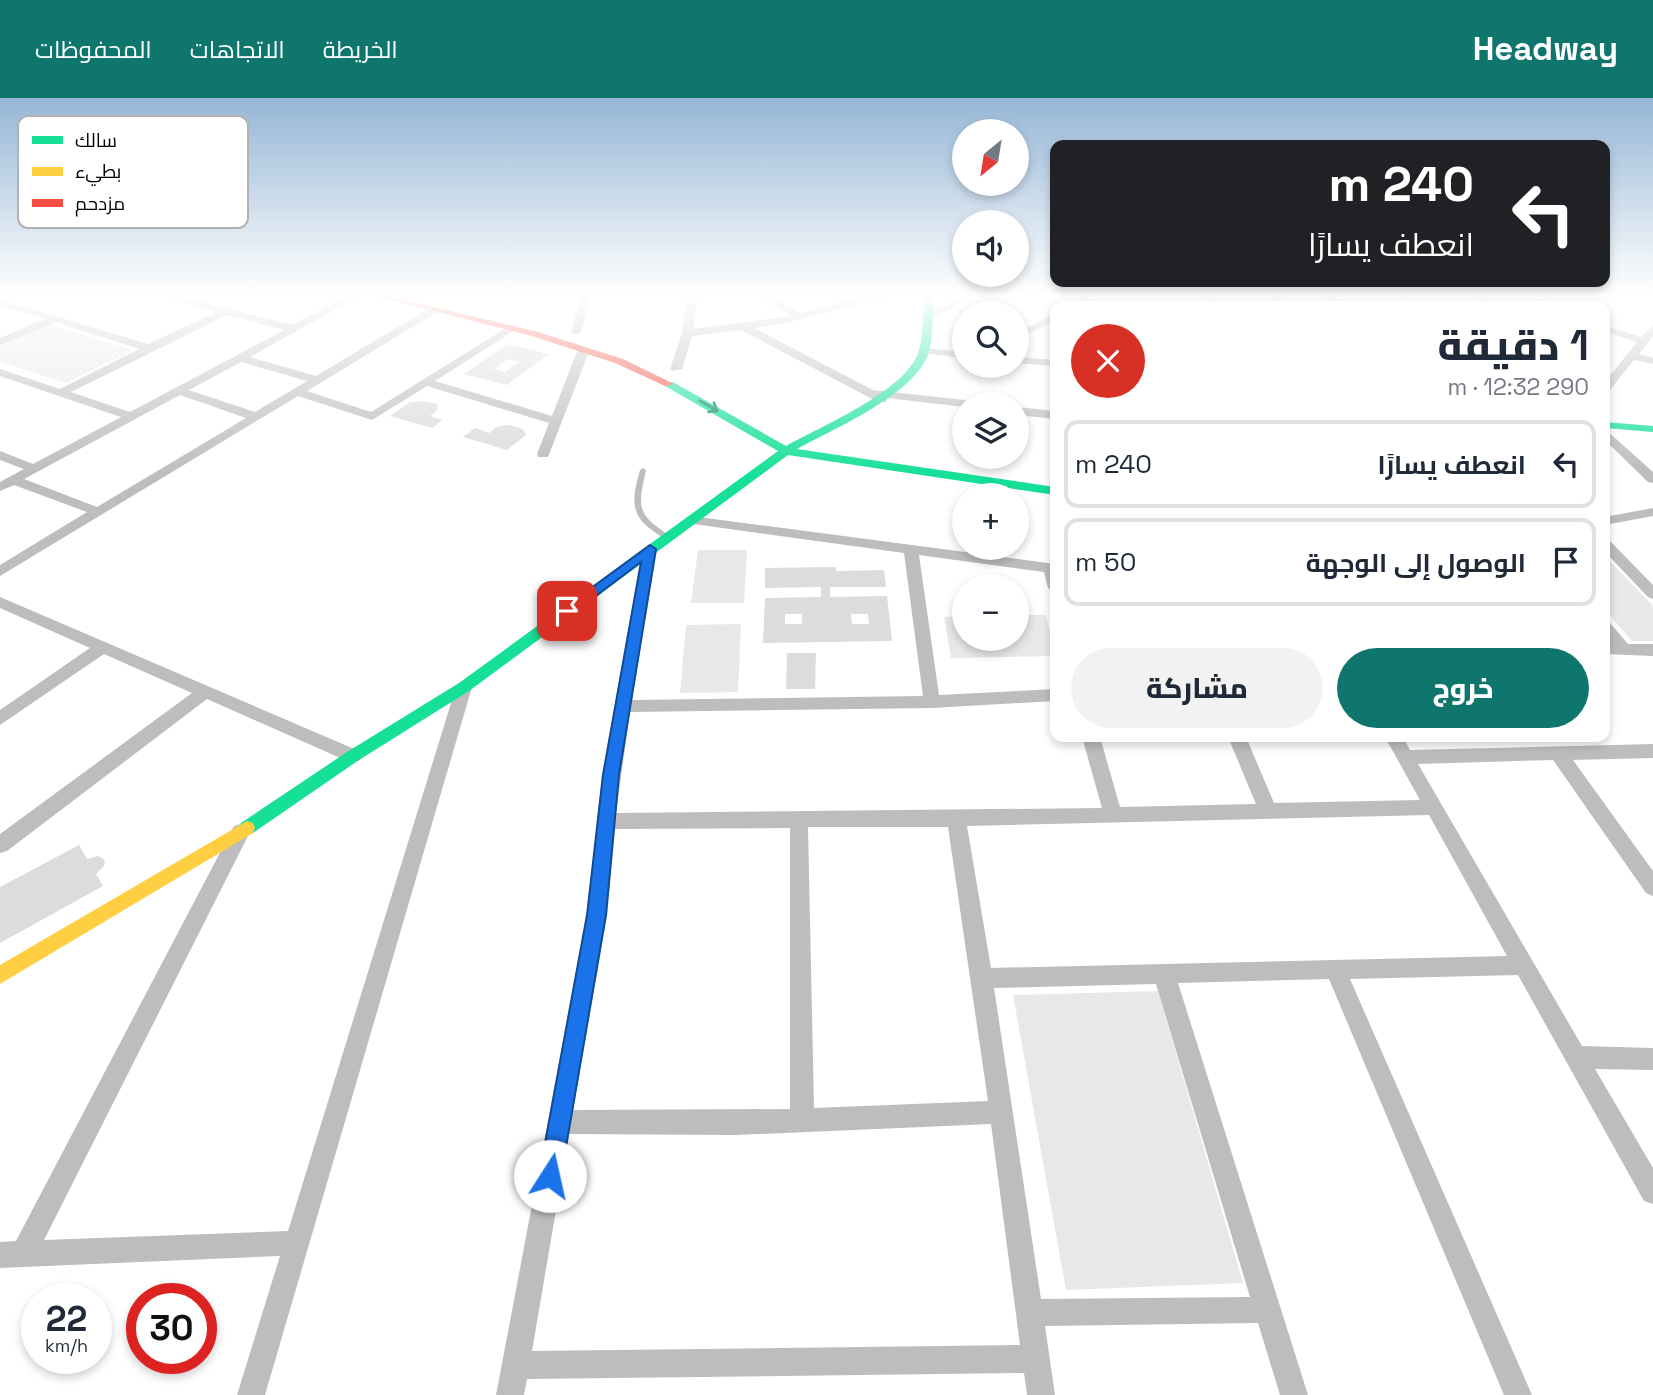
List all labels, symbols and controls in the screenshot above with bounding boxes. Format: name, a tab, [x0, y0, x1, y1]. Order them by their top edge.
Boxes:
text: Headway	[1473, 28, 1618, 70]
text: المحفوظات	[35, 34, 152, 65]
text: الاتجاهات	[190, 34, 285, 65]
text: الخريطة	[323, 34, 398, 65]
legend	[18, 116, 248, 228]
north arrow	[952, 119, 1029, 196]
map controls	[952, 119, 1029, 651]
text: سالك	[75, 128, 117, 153]
text: 240 m	[1328, 153, 1474, 215]
text: بطيء	[75, 159, 121, 186]
icon: left	[1498, 168, 1589, 259]
text: مزدحم	[75, 191, 125, 217]
button: sound	[952, 210, 1029, 287]
text: انعطف يسارًا	[1308, 225, 1474, 265]
button: search	[952, 301, 1029, 378]
text: 1 دقيقة	[1437, 319, 1589, 372]
button: close	[1071, 324, 1145, 398]
text: 290 m · 12:32	[1447, 372, 1589, 402]
button: layers	[952, 392, 1029, 469]
one-way arrow	[698, 399, 718, 413]
icon: left	[1547, 445, 1585, 483]
text: 240 m	[1075, 447, 1152, 481]
text: انعطف يسارًا	[1378, 448, 1526, 482]
button: +	[952, 483, 1029, 560]
icon: arrive	[1547, 543, 1585, 581]
text: 50 m	[1075, 545, 1136, 579]
text: الوصول إلى الوجهة	[1306, 546, 1526, 580]
button: −	[952, 574, 1029, 651]
pin	[537, 581, 597, 641]
icon: arrive	[548, 592, 586, 630]
button: مشاركة	[1071, 648, 1323, 728]
button: خروج	[1337, 648, 1589, 728]
position arrow	[513, 1139, 587, 1213]
speed limit sign: 30	[126, 1283, 217, 1374]
text: 22	[46, 1297, 87, 1341]
text: km/h	[45, 1334, 88, 1357]

